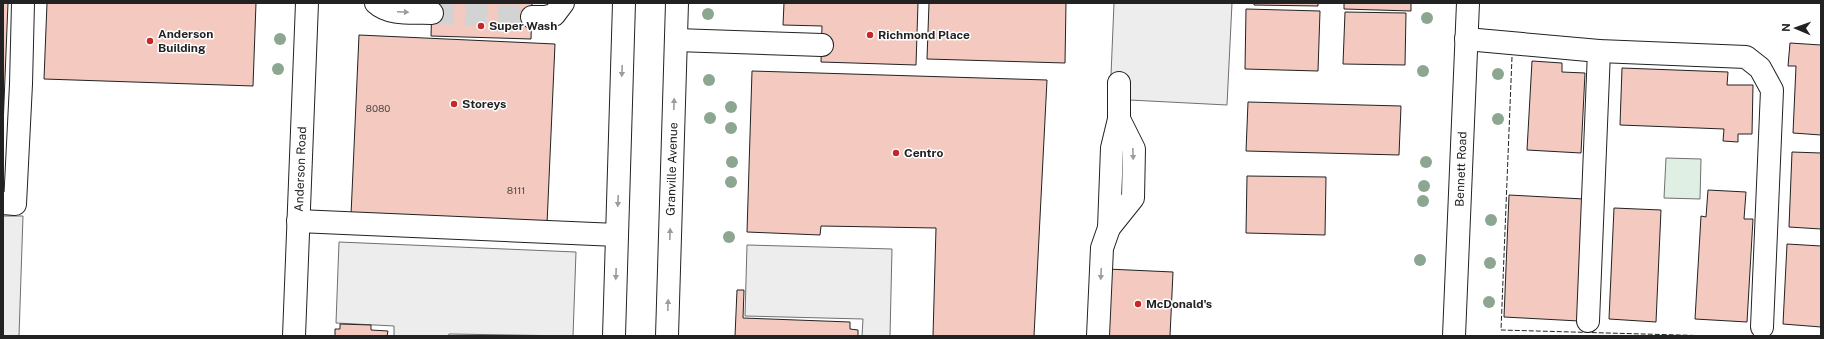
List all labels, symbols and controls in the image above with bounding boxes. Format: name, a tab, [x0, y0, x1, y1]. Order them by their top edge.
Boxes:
north arrow	[1776, 8, 1816, 48]
one-way arrow	[397, 9, 410, 15]
place label: Super Wash	[489, 19, 557, 33]
marker: Super Wash	[476, 21, 486, 31]
text: N	[1780, 23, 1792, 32]
place label: Anderson Building	[158, 27, 213, 55]
place label: Richmond Place	[878, 28, 970, 42]
marker: Richmond Place	[865, 30, 875, 40]
marker: Anderson Building	[145, 36, 155, 46]
one-way arrow	[618, 65, 625, 77]
place label: Storeys	[462, 97, 506, 111]
one-way arrow	[671, 97, 677, 110]
marker: Storeys	[449, 99, 459, 109]
house number: 8080	[366, 102, 391, 114]
street label: Granville Avenue	[664, 122, 680, 216]
street label: Anderson Road	[292, 126, 309, 212]
street label: Bennett Road	[1452, 131, 1470, 207]
place label: Centro	[904, 146, 943, 160]
marker: Centro	[891, 148, 901, 158]
one-way arrow	[1130, 148, 1137, 160]
house number: 8111	[507, 184, 525, 196]
one-way arrow	[615, 195, 621, 208]
one-way arrow	[667, 228, 674, 240]
one-way arrow	[613, 268, 619, 281]
one-way arrow	[1097, 268, 1104, 280]
place label: McDonald's	[1146, 297, 1212, 311]
one-way arrow	[665, 298, 671, 311]
marker: McDonald's	[1133, 299, 1143, 309]

